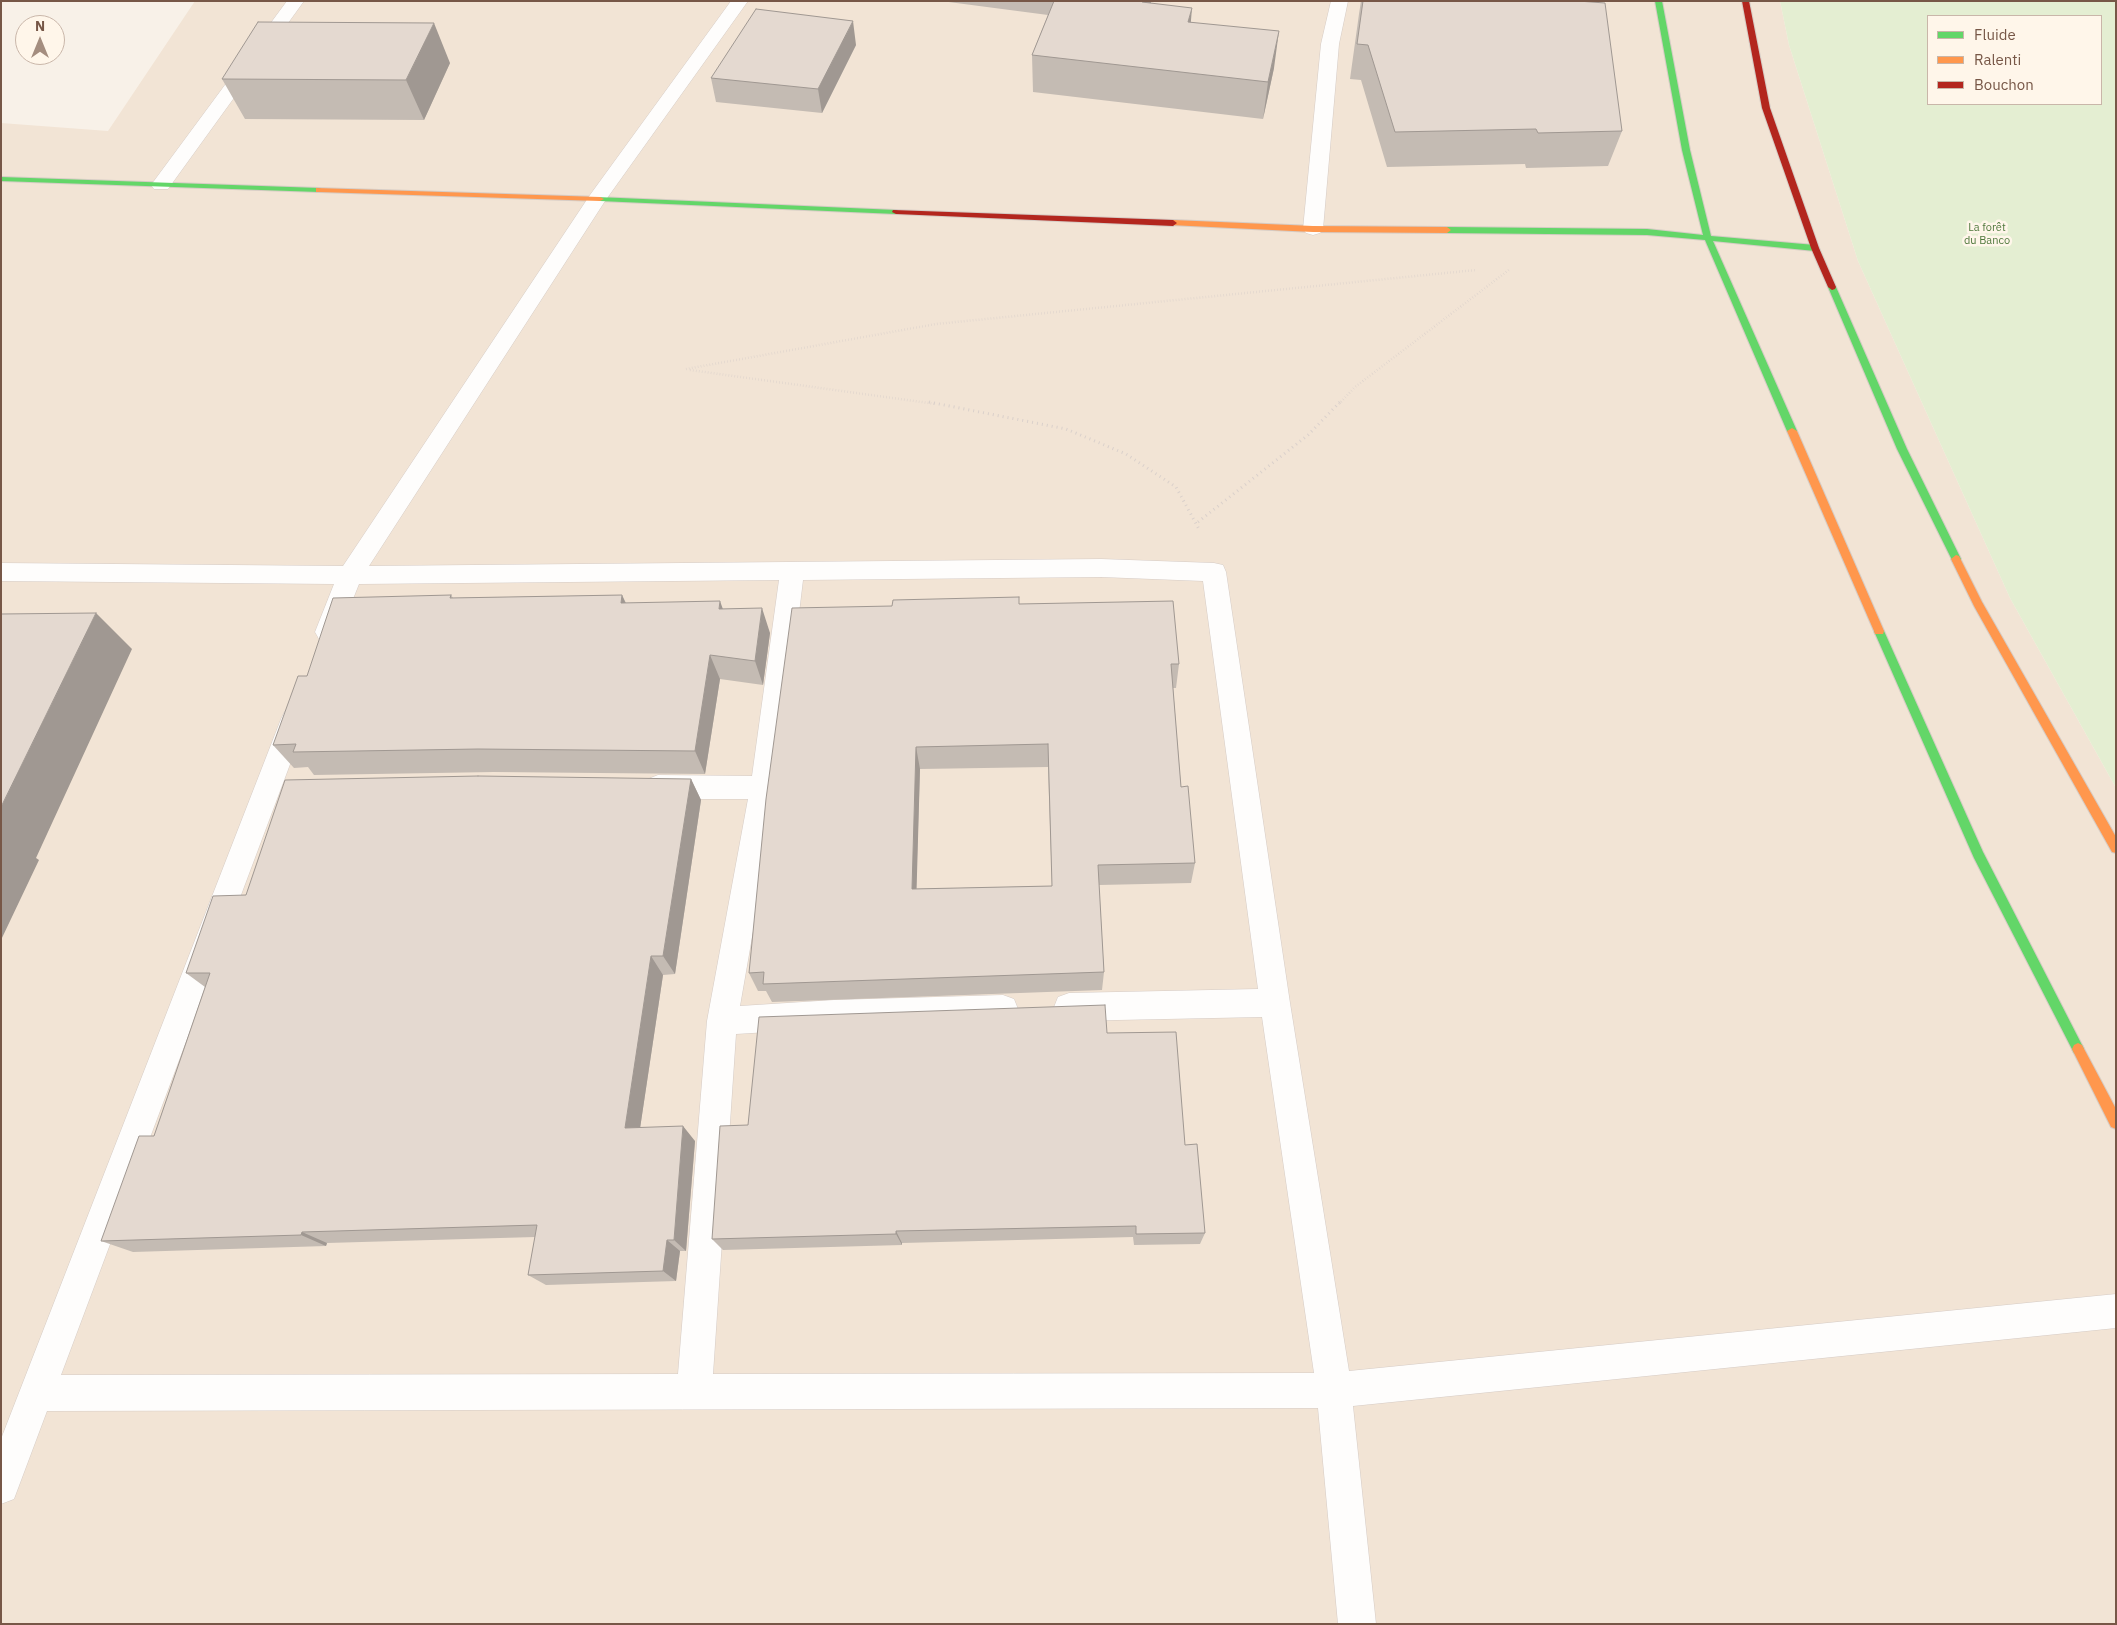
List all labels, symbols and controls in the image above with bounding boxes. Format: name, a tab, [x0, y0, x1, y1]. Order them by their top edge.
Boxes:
north arrow	[15, 15, 65, 65]
legend	[1927, 15, 2102, 105]
text: N	[35, 17, 45, 35]
text: Fluide	[1974, 25, 2016, 44]
text: Ralenti	[1974, 50, 2021, 69]
text: Bouchon	[1974, 75, 2034, 94]
park label: La forêt du Banco	[1964, 221, 2010, 247]

